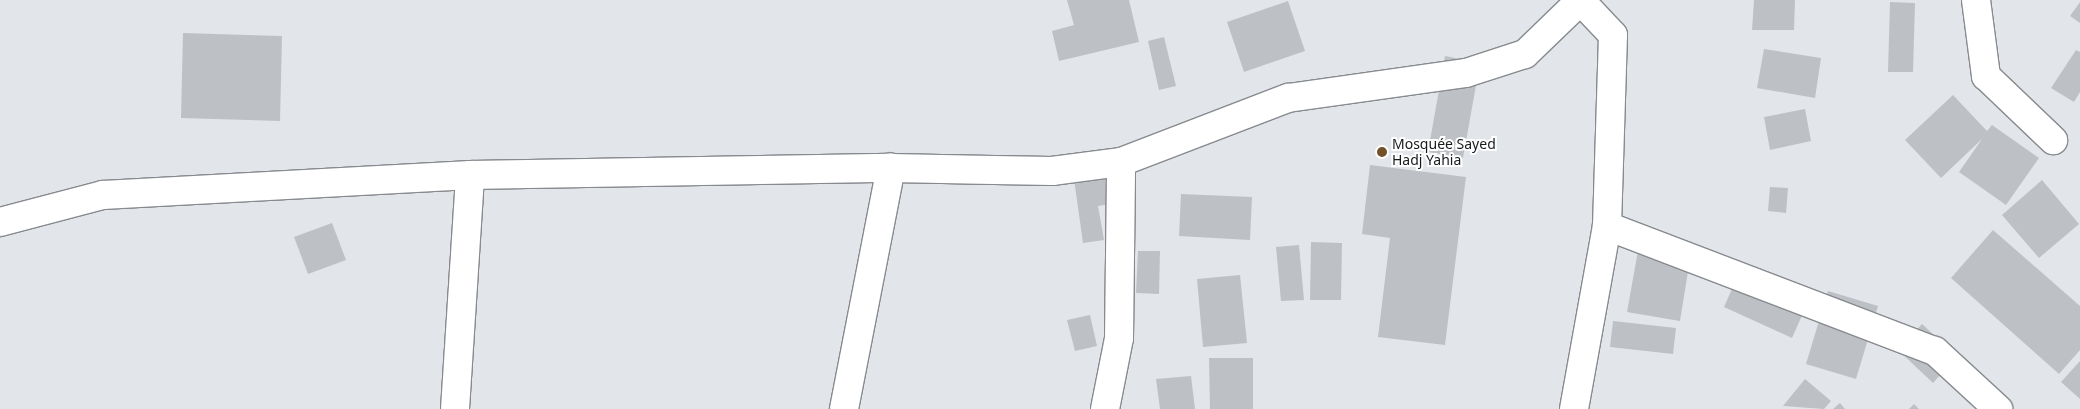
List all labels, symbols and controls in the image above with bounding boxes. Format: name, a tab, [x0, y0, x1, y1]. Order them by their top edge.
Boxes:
place label: Mosquée Sayed Hadj Yahia	[1392, 136, 1496, 168]
marker: Mosquée Sayed Hadj Yahia	[1376, 146, 1388, 158]

